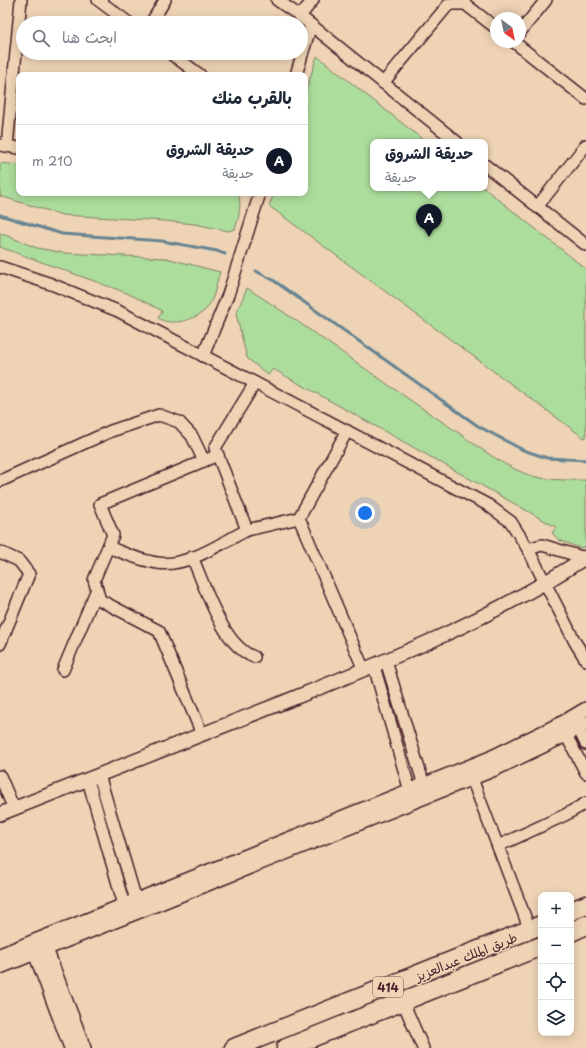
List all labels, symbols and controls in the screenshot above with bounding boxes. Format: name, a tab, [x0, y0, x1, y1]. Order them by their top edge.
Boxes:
north arrow	[490, 12, 526, 48]
search box	[16, 16, 308, 60]
text: ابحث هنا	[62, 25, 117, 48]
icon: search	[30, 27, 52, 49]
text: بالقرب منك	[212, 84, 292, 110]
text: حديقة الشروق	[166, 137, 254, 160]
popup	[370, 139, 488, 191]
text: حديقة الشروق	[385, 141, 473, 164]
text: 210 m	[32, 151, 73, 170]
text: A	[274, 151, 284, 170]
text: حديقة	[222, 163, 254, 182]
text: حديقة	[385, 167, 417, 186]
pin: A	[416, 204, 442, 237]
your location	[355, 503, 375, 523]
map controls	[538, 892, 574, 1036]
button: +	[538, 892, 574, 928]
street label: طريق الملك عبدالعزيز	[411, 927, 520, 986]
button: −	[538, 928, 574, 964]
button: locate	[538, 964, 574, 1000]
road number: 414	[373, 977, 403, 997]
button: layers	[538, 1000, 574, 1036]

